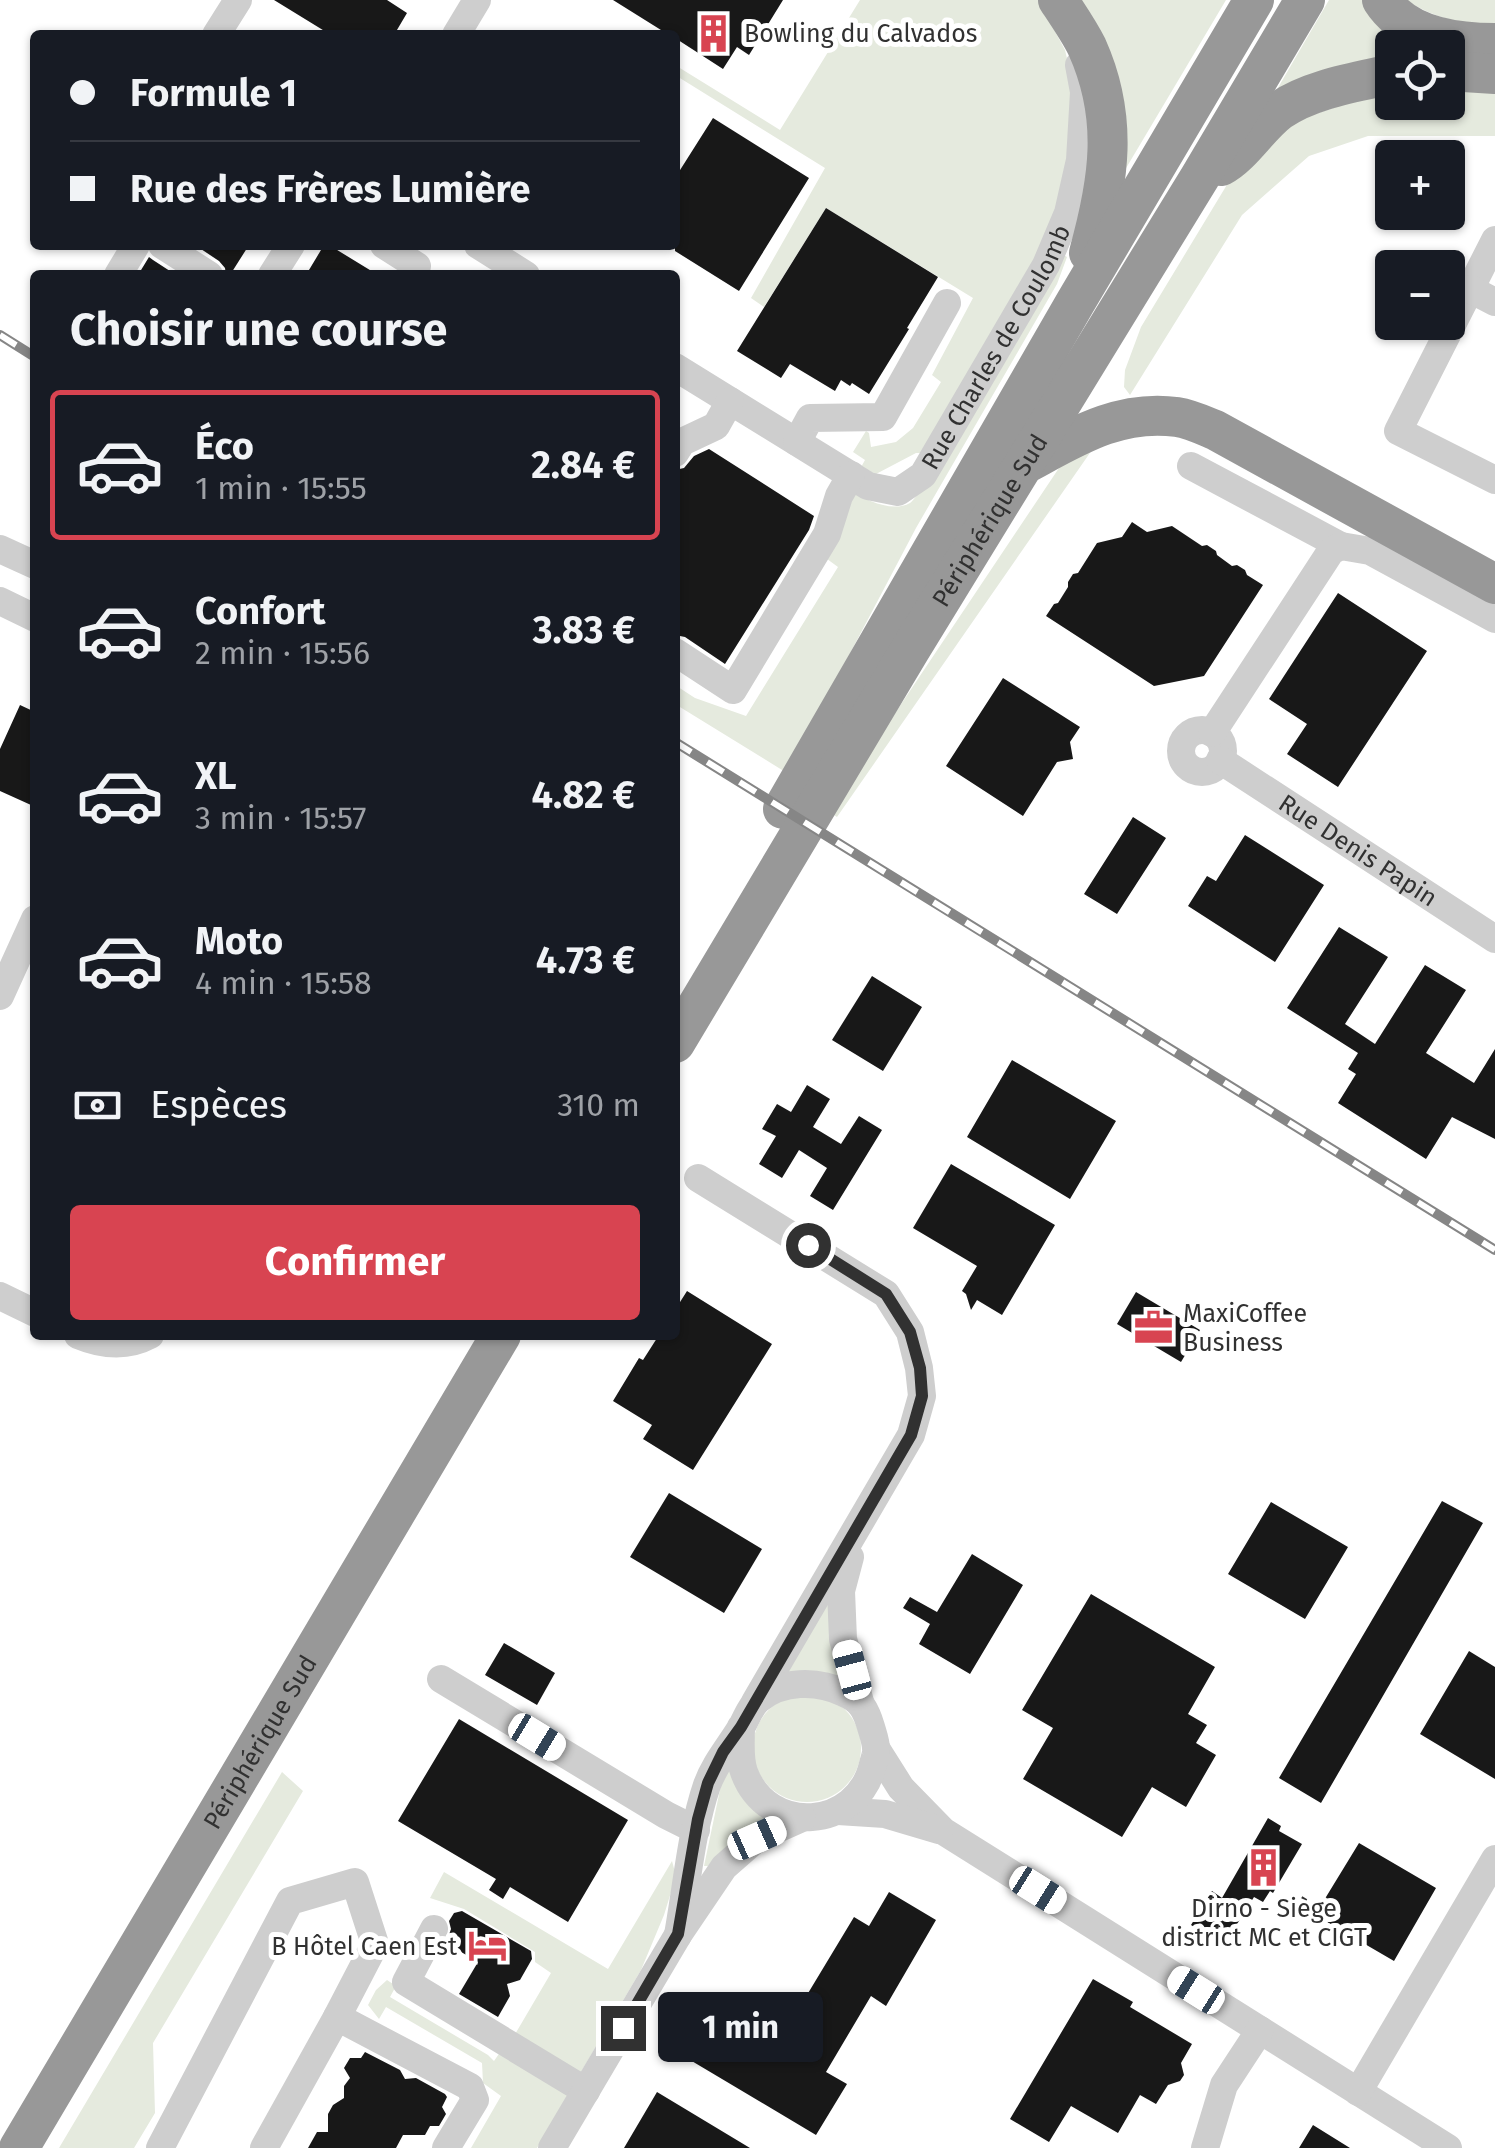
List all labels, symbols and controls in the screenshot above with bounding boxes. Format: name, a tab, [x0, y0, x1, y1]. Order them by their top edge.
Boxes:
building icon: Bowling du Calvados	[693, 12, 735, 54]
place label: Bowling du Calvados	[744, 19, 977, 49]
map controls	[1375, 30, 1465, 340]
button: locate	[1375, 30, 1465, 120]
text: Formule 1	[130, 70, 297, 116]
button: +	[1375, 140, 1465, 230]
text: Rue des Frères Lumière	[130, 166, 531, 212]
street label: Rue Charles de Coulomb	[915, 220, 1077, 475]
button: −	[1375, 250, 1465, 340]
text: Choisir une course	[70, 303, 447, 357]
icon: car	[75, 420, 165, 510]
text: Éco	[195, 423, 254, 469]
street label: Périphérique Sud	[926, 429, 1055, 613]
text: 2.84 €	[531, 442, 635, 488]
text: 1 min · 15:55	[195, 469, 367, 507]
icon: car	[75, 585, 165, 675]
text: Confort	[195, 588, 325, 634]
text: 3.83 €	[533, 607, 635, 653]
text: 2 min · 15:56	[195, 634, 370, 672]
icon: car	[75, 750, 165, 840]
text: XL	[195, 753, 237, 799]
text: 4.82 €	[532, 772, 635, 818]
street label: Rue Denis Papin	[1273, 788, 1443, 913]
text: 3 min · 15:57	[195, 799, 366, 837]
icon: car	[75, 915, 165, 1005]
text: Moto	[195, 918, 283, 964]
text: 4.73 €	[536, 937, 635, 983]
text: 4 min · 15:58	[195, 964, 372, 1002]
icon: cash	[70, 1078, 125, 1133]
text: Espèces	[150, 1082, 287, 1128]
text: 310 m	[557, 1086, 640, 1124]
button: Confirmer	[70, 1205, 640, 1320]
route start	[786, 1223, 831, 1268]
place label: MaxiCoffee Business	[1183, 1299, 1307, 1358]
office icon: MaxiCoffee Business	[1132, 1306, 1174, 1348]
car	[830, 1637, 874, 1703]
street label: Périphérique Sud	[197, 1650, 324, 1835]
car	[504, 1709, 570, 1765]
car	[723, 1812, 791, 1864]
building icon: Dirno - Siège district MC et CIGT	[1243, 1846, 1285, 1888]
car	[1005, 1861, 1071, 1919]
place label: Dirno - Siège district MC et CIGT	[1161, 1894, 1367, 1953]
hotel icon: B Hôtel Caen Est	[466, 1925, 508, 1967]
place label: B Hôtel Caen Est	[271, 1932, 458, 1962]
car	[1163, 1961, 1229, 2019]
callout: 1 min	[658, 1993, 823, 2063]
route end	[601, 2006, 646, 2051]
text: 1 min	[702, 2008, 779, 2046]

